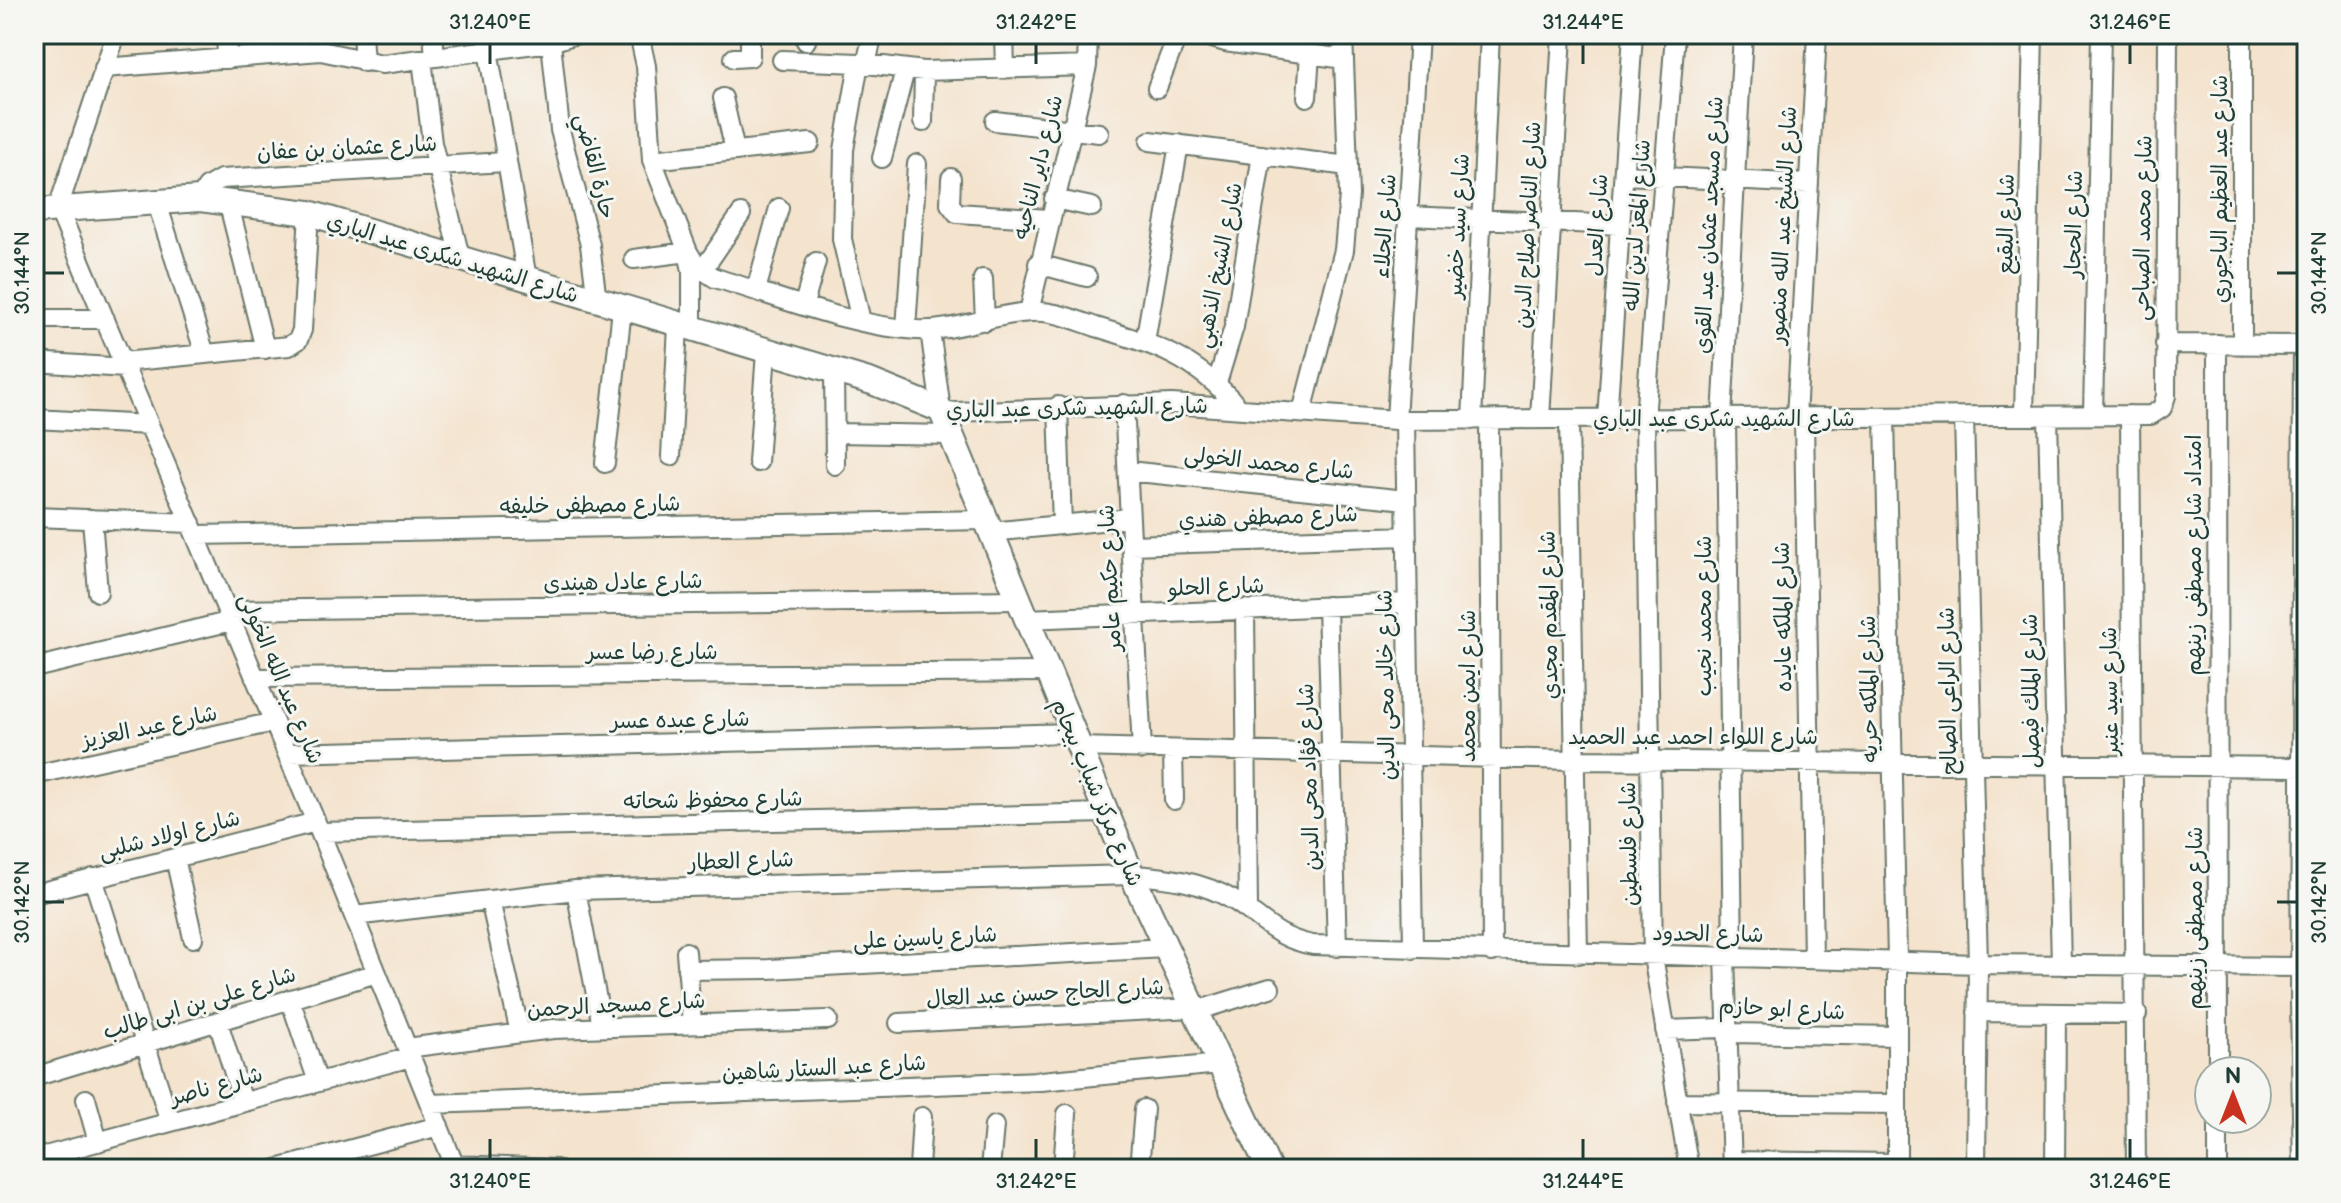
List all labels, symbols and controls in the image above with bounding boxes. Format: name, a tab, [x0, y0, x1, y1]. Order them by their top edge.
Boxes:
text: 31.240°E	[449, 11, 531, 35]
text: 31.242°E	[995, 11, 1077, 35]
text: 31.244°E	[1542, 11, 1624, 35]
text: 31.246°E	[2089, 11, 2171, 35]
street label: شارع عبد العظيم الباجوري	[2207, 75, 2236, 303]
street label: شارع داير الناحيه	[1007, 92, 1070, 243]
street label: شارع مسجد عثمان عبد القوى	[1689, 96, 1731, 355]
street label: شارع الشيخ عبد الله منصور	[1764, 105, 1804, 347]
street label: حارة القاضي	[564, 111, 621, 223]
street label: شارع الناصر صلاح الدين	[1510, 121, 1548, 329]
street label: شارع عثمان بن عفان	[256, 130, 438, 168]
street label: شارع محمد الصباحى	[2128, 135, 2160, 321]
street label: شارع المعز لدين الله	[1618, 138, 1658, 312]
street label: شارع سيد خضير	[1441, 153, 1477, 301]
street label: شارع الحجار	[2060, 170, 2090, 280]
street label: شارع الجلاء	[1368, 173, 1404, 279]
street label: شارع العدل	[1580, 173, 1616, 277]
street label: شارع البقيع	[1992, 173, 2022, 275]
street label: شارع الشيخ الذهبي	[1190, 180, 1254, 351]
street label: شارع الشهيد شكرى عبد الباري	[323, 207, 582, 312]
text: 30.144°N	[11, 231, 35, 315]
text: 30.144°N	[2308, 231, 2332, 315]
street label: شارع الشهيد شكرى عبد الباري	[946, 393, 1208, 426]
street label: شارع الشهيد شكرى عبد الباري	[1593, 406, 1855, 435]
street label: امتداد شارع مصطفى زينهم	[2181, 434, 2210, 676]
street label: شارع محمد الخولى	[1183, 441, 1355, 487]
street label: شارع مصطفى خليفه	[499, 490, 681, 522]
street label: شارع مصطفى هندي	[1178, 501, 1358, 536]
street label: شارع حكيم عامر	[1093, 504, 1130, 654]
street label: شارع المقدم مجدي	[1535, 530, 1566, 700]
street label: شارع محمد نجيب	[1691, 536, 1719, 696]
street label: شارع الملكه عايده	[1769, 542, 1799, 692]
street label: شارع عادل هيندى	[543, 568, 703, 598]
street label: شارع الحلو	[1166, 572, 1265, 604]
street label: شارع عبد الله الخولى	[232, 589, 329, 768]
street label: شارع خالد محى الدين	[1371, 589, 1403, 781]
street label: شارع الراعى الصالح	[1934, 607, 1964, 775]
street label: شارع ايمن محمد	[1455, 610, 1483, 762]
street label: شارع الملك فيصل	[2017, 613, 2047, 769]
street label: شارع الملكه حريه	[1855, 615, 1885, 763]
street label: شارع سيد عنبر	[2096, 627, 2126, 757]
street label: شارع رضا عسر	[584, 639, 718, 667]
street label: شارع فؤاد محى الدين	[1293, 683, 1327, 871]
street label: شارع مركز شباب بيجام	[1043, 695, 1148, 891]
street label: شارع عبد العزيز	[77, 700, 220, 756]
street label: شارع عبده عسر	[608, 706, 750, 736]
street label: شارع اللواء احمد عبد الحميد	[1568, 724, 1818, 752]
street label: شارع فلسطين	[1615, 782, 1645, 906]
street label: شارع محفوظ شحاته	[623, 785, 803, 817]
street label: شارع اولاد شلبى	[96, 805, 243, 867]
street label: شارع مصطفى زينهم	[2182, 826, 2211, 1010]
street label: شارع العطار	[686, 846, 794, 878]
text: 30.142°N	[11, 860, 35, 944]
text: 30.142°N	[2308, 860, 2332, 944]
street label: شارع الحدود	[1652, 920, 1764, 950]
street label: شارع ياسين على	[852, 921, 998, 957]
street label: شارع على بن ابى طالب	[100, 961, 300, 1047]
street label: شارع الحاج حسن عبد العال	[925, 974, 1165, 1014]
street label: شارع مسجد الرحمن	[526, 987, 706, 1025]
street label: شارع ابو حازم	[1718, 993, 1846, 1028]
street label: شارع عبد الستار شاهين	[721, 1050, 927, 1088]
north arrow	[2193, 1055, 2273, 1135]
street label: شارع ناصر	[165, 1061, 266, 1113]
text: N	[2225, 1063, 2241, 1090]
text: 31.240°E	[449, 1170, 531, 1194]
text: 31.242°E	[995, 1170, 1077, 1194]
text: 31.244°E	[1542, 1170, 1624, 1194]
text: 31.246°E	[2089, 1170, 2171, 1194]

